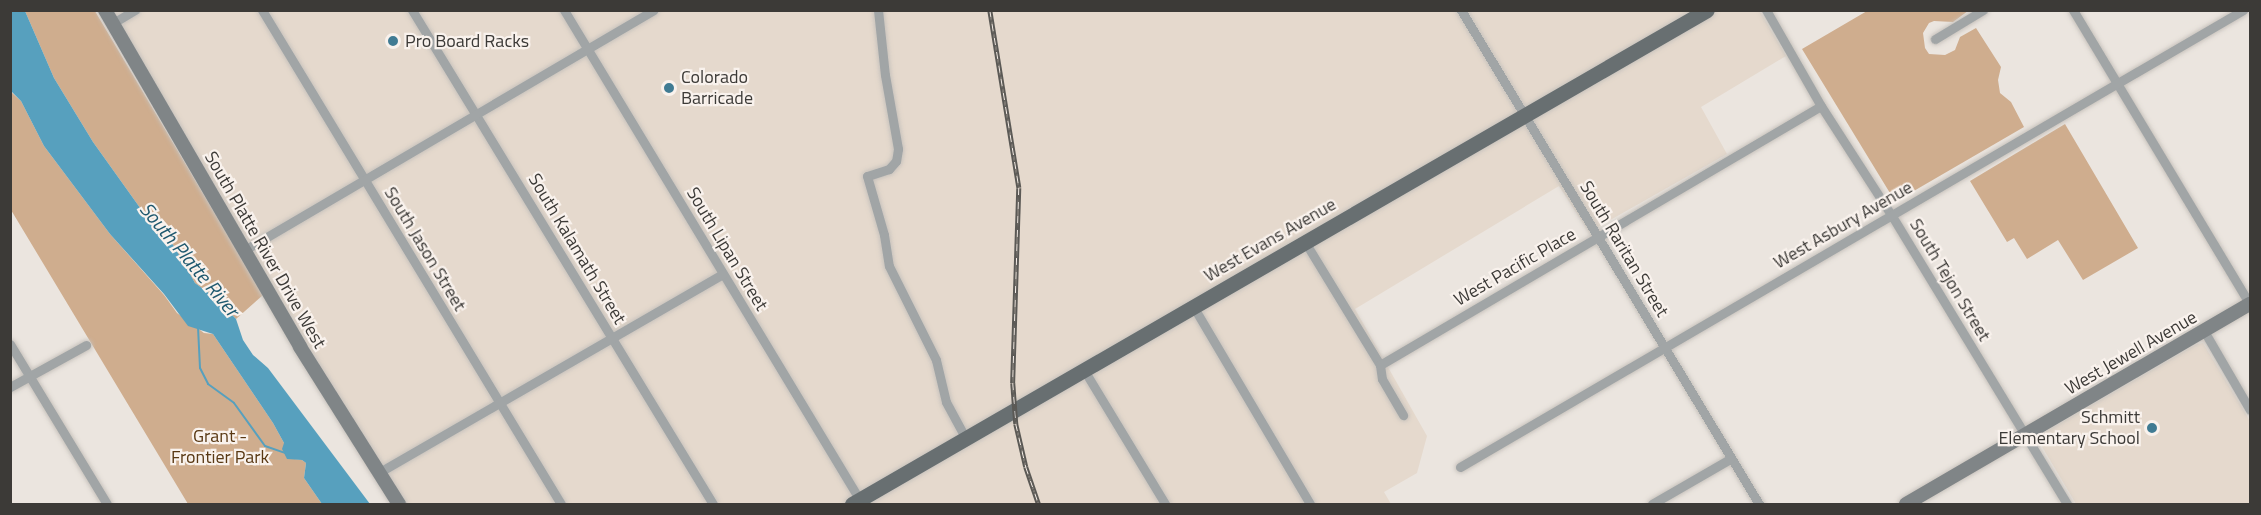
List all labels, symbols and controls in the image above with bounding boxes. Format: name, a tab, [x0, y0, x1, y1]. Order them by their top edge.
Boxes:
place label: Pro Board Racks	[405, 30, 529, 52]
marker: Pro Board Racks	[386, 34, 400, 48]
place label: Colorado Barricade	[681, 67, 753, 110]
marker: Colorado Barricade	[662, 81, 676, 95]
street label: South Platte River Drive West	[200, 148, 330, 352]
street label: South Kalamath Street	[524, 170, 630, 328]
street label: West Asbury Avenue	[1770, 176, 1916, 274]
street label: South Raritan Street	[1575, 177, 1673, 321]
street label: South Jason Street	[379, 183, 471, 315]
street label: South Lipan Street	[682, 183, 772, 315]
street label: West Evans Avenue	[1200, 193, 1340, 287]
water label: South Platte River	[135, 197, 245, 321]
street label: South Tejon Street	[1905, 215, 1995, 345]
street label: West Pacific Place	[1450, 223, 1580, 311]
street label: West Jewell Avenue	[2061, 306, 2201, 400]
place label: Schmitt Elementary School	[1998, 407, 2140, 450]
marker: Schmitt Elementary School	[2145, 421, 2159, 435]
park label: Grant - Frontier Park	[171, 426, 269, 468]

